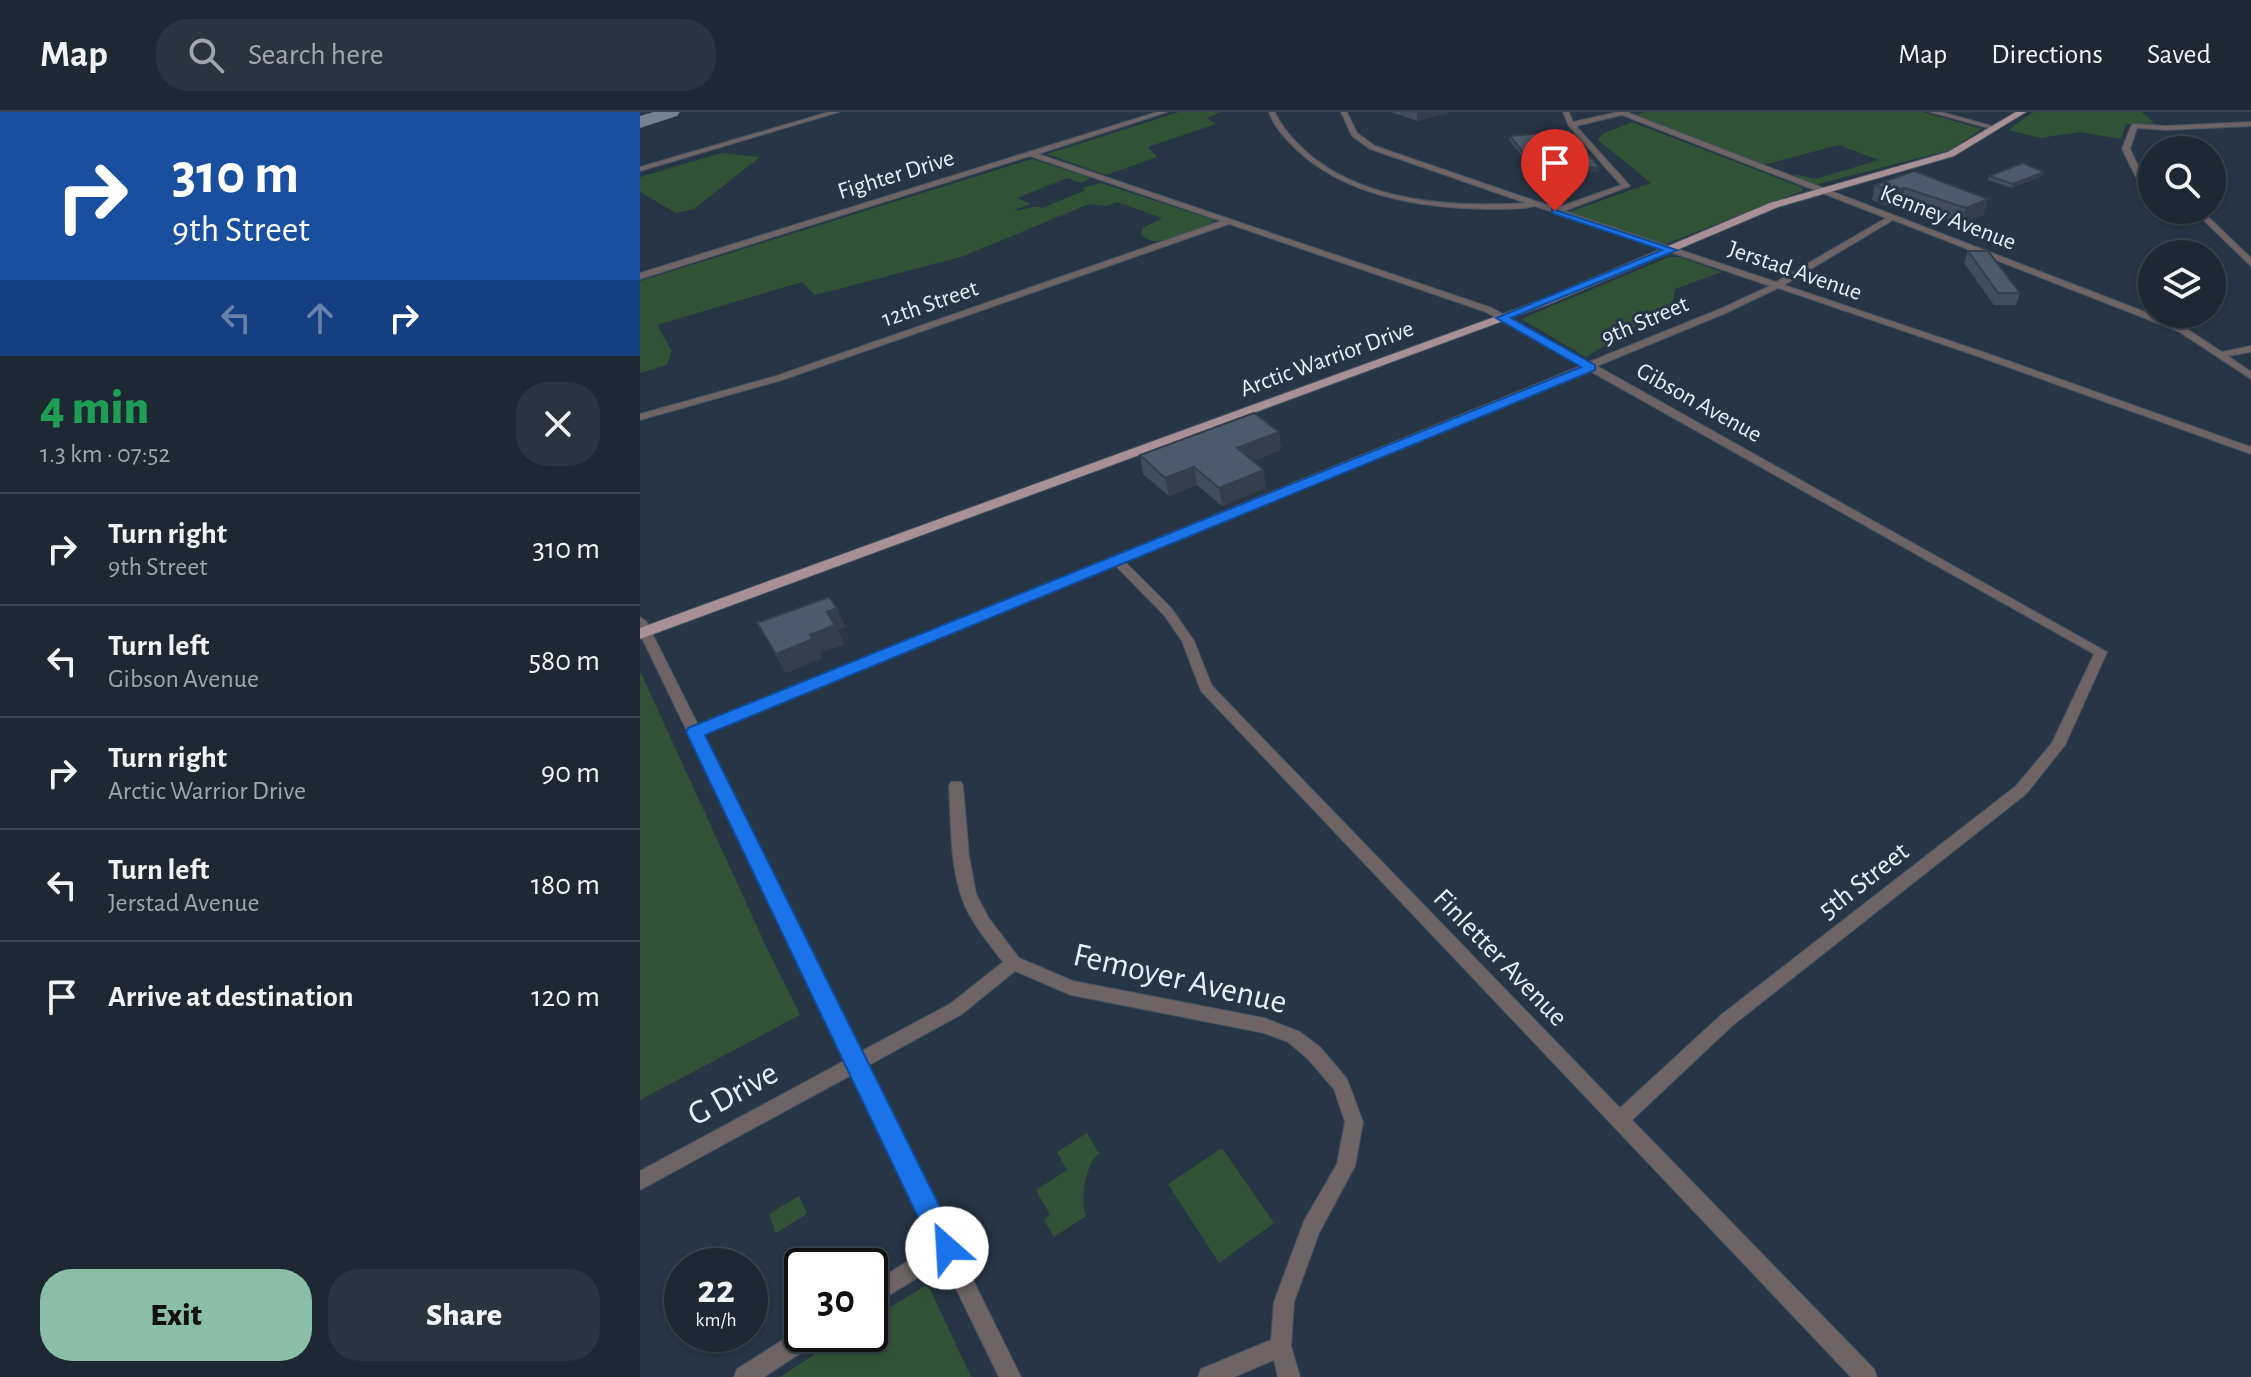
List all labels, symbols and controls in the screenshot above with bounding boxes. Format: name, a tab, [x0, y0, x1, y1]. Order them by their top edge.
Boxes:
search box	[156, 19, 716, 91]
icon: search	[184, 33, 228, 77]
text: Map	[40, 36, 108, 74]
text: Search here	[248, 40, 384, 70]
text: Map	[1898, 41, 1947, 69]
text: Directions	[1991, 41, 2103, 69]
text: Saved	[2147, 41, 2211, 69]
pin	[1521, 129, 1589, 211]
map controls	[2138, 136, 2226, 328]
button: search	[2138, 136, 2226, 224]
icon: arrive	[1533, 141, 1577, 185]
icon: right	[40, 144, 144, 248]
street label: Fighter Drive	[835, 146, 957, 204]
text: 310 m	[172, 147, 299, 203]
street label: Kenney Avenue	[1877, 181, 2019, 255]
text: 9th Street	[172, 212, 310, 248]
street label: Jerstad Avenue	[1725, 237, 1865, 305]
button: layers	[2138, 240, 2226, 328]
street label: 12th Street	[879, 276, 981, 332]
street label: 9th Street	[1598, 292, 1692, 350]
icon: left	[214, 296, 258, 340]
icon: ahead	[298, 296, 342, 340]
icon: right	[382, 296, 426, 340]
street label: Arctic Warrior Drive	[1237, 316, 1417, 402]
street label: Gibson Avenue	[1632, 359, 1766, 447]
button: close	[516, 382, 600, 466]
text: 4 min	[40, 385, 149, 433]
text: 1.3 km · 07:52	[40, 441, 170, 467]
text: Turn right	[108, 519, 227, 549]
icon: right	[40, 527, 84, 571]
text: 310 m	[533, 534, 600, 564]
text: 9th Street	[108, 554, 208, 580]
text: Turn left	[108, 631, 209, 661]
icon: left	[40, 639, 84, 683]
text: 580 m	[528, 646, 600, 676]
text: Gibson Avenue	[108, 666, 259, 692]
text: Turn right	[108, 743, 227, 773]
icon: right	[40, 751, 84, 795]
text: 90 m	[541, 758, 600, 788]
text: Arctic Warrior Drive	[108, 778, 306, 804]
street label: 5th Street	[1814, 837, 1914, 925]
text: Turn left	[108, 855, 209, 885]
icon: left	[40, 863, 84, 907]
text: 180 m	[531, 870, 600, 900]
street label: Finletter Avenue	[1428, 884, 1572, 1032]
text: Jerstad Avenue	[108, 890, 259, 916]
street label: Femoyer Avenue	[1070, 938, 1290, 1020]
icon: arrive	[40, 975, 84, 1019]
text: Arrive at destination	[108, 982, 354, 1012]
text: 120 m	[531, 982, 600, 1012]
street label: G Drive	[682, 1056, 784, 1132]
position arrow	[905, 1206, 989, 1290]
speed limit sign: 30	[784, 1248, 888, 1352]
button: Exit	[40, 1269, 312, 1361]
button: Share	[328, 1269, 600, 1361]
text: 22	[697, 1270, 735, 1310]
text: km/h	[695, 1310, 737, 1330]

